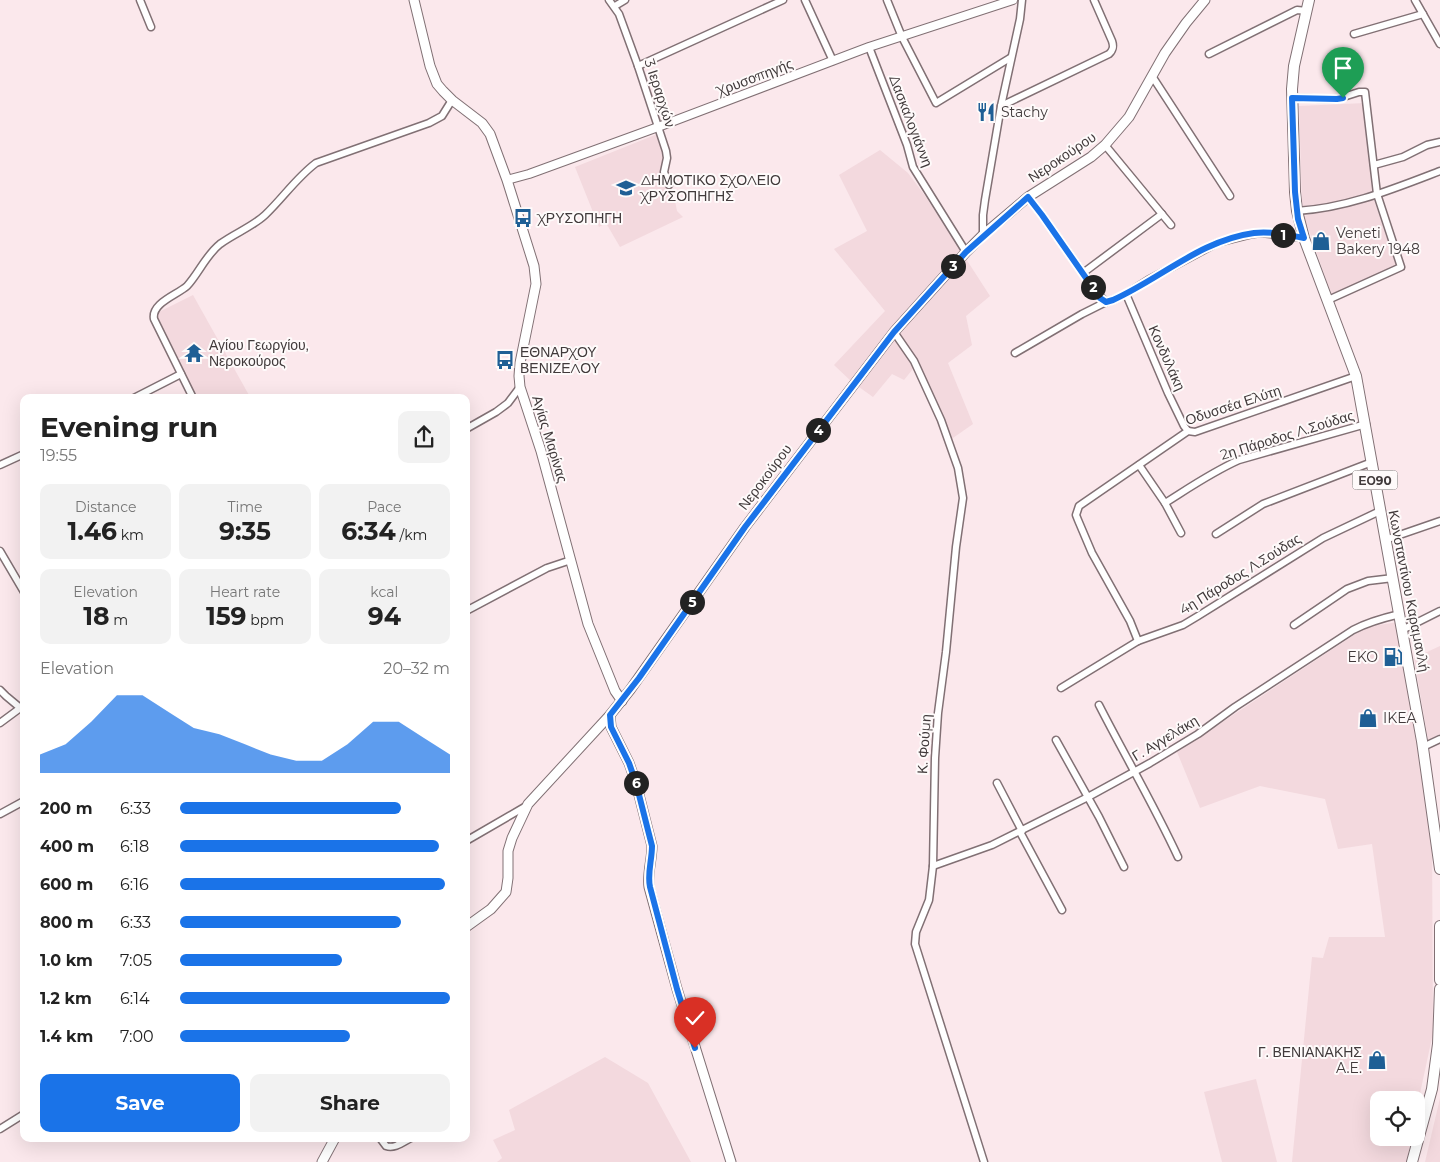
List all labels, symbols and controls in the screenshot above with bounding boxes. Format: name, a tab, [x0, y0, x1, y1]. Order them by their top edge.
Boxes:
pin	[1322, 47, 1364, 98]
street label: Χρυσοπηγής	[713, 54, 795, 100]
icon: arrive	[1329, 54, 1357, 82]
street label: 3 Ιεραρχών	[640, 56, 680, 130]
street label: Δασκαλογιάννη	[885, 72, 937, 170]
restaurant icon: Stachy	[975, 101, 997, 123]
place label: Stachy	[1001, 103, 1048, 121]
street label: Νεροκούρου	[1025, 128, 1099, 186]
place label: ΔΗΜΟΤΙΚΟ ΣΧΟΛΕΙΟ ΧΡΥΣΟΠΗΓΗΣ	[639, 171, 781, 205]
school or university icon: ΔΗΜΟΤΙΚΟ ΣΧΟΛΕΙΟ ΧΡΥΣΟΠΗΓΗΣ	[615, 177, 637, 199]
bus stop icon: ΧΡΥΣΟΠΗΓΗ	[512, 207, 534, 229]
place label: ΧΡΥΣΟΠΗΓΗ	[536, 209, 622, 227]
pin: 1	[1270, 222, 1296, 248]
place label: Veneti Bakery 1948	[1336, 224, 1420, 258]
text: 1	[1281, 226, 1286, 244]
shop icon: Veneti Bakery 1948	[1310, 230, 1332, 252]
pin: 3	[940, 254, 966, 278]
text: 3	[949, 257, 958, 275]
pin: 2	[1080, 274, 1106, 300]
text: 2	[1089, 278, 1098, 296]
street label: Κονδυλάκη	[1145, 322, 1189, 394]
place label: Αγίου Γεωργίου, Νεροκούρος	[209, 336, 309, 370]
temple icon: Αγίου Γεωργίου, Νεροκούρος	[183, 342, 205, 364]
place label: ΕΘΝΑΡΧΟΥ ΒΕΝΙΖΕΛΟΥ	[520, 343, 601, 377]
bus stop icon: ΕΘΝΑΡΧΟΥ ΒΕΝΙΖΕΛΟΥ	[494, 349, 516, 371]
street label: Οδυσσέα Ελύτη	[1183, 381, 1283, 429]
street label: Αγίας Μαρίνας	[528, 393, 572, 485]
street label: 2η Πάροδος Λ.Σούδας	[1218, 406, 1356, 464]
text: Evening run	[40, 410, 218, 444]
button: share	[398, 411, 450, 463]
pin: 4	[806, 418, 830, 442]
text: 4	[814, 421, 823, 439]
street label: Νεροκούρου	[734, 441, 796, 513]
text: 19:55	[40, 446, 77, 465]
road number: ΕΟ90	[1352, 470, 1398, 490]
text: Distance	[75, 498, 136, 516]
text: Time	[227, 498, 263, 516]
text: Pace	[367, 498, 401, 516]
street label: Κωνσταντίνου Καραμανλή	[1384, 509, 1434, 673]
text: 1.46	[68, 516, 117, 546]
text: 9:35	[219, 516, 271, 546]
text: 6:34	[341, 516, 396, 546]
text: km	[117, 526, 144, 544]
text: /km	[396, 526, 427, 544]
street label: 4η Πάροδος Λ.Σούδας	[1176, 529, 1304, 619]
text: Elevation	[73, 583, 138, 601]
text: Heart rate	[210, 583, 280, 601]
text: kcal	[370, 583, 398, 601]
pin: 5	[680, 590, 704, 614]
text: 5	[688, 593, 697, 611]
text: 18	[83, 601, 110, 631]
text: 159	[206, 601, 247, 631]
text: 94	[368, 601, 401, 631]
text: m	[110, 611, 128, 629]
text: bpm	[247, 611, 284, 629]
fuel station icon: EKO	[1382, 646, 1404, 668]
place label: EKO	[1347, 648, 1378, 666]
text: Elevation	[40, 659, 114, 678]
text: 20–32 m	[383, 659, 450, 678]
shop icon: IKEA	[1357, 707, 1379, 729]
place label: IKEA	[1383, 709, 1418, 727]
street label: Γ. Αγγελάκη	[1129, 711, 1201, 765]
street label: Κ. Φούμη	[913, 714, 935, 774]
pin: 6	[624, 770, 648, 796]
text: 6	[632, 774, 641, 792]
text: 200 m	[40, 799, 92, 818]
text: 6:33	[120, 799, 151, 818]
text: 400 m	[40, 837, 94, 856]
text: 6:18	[120, 837, 149, 856]
text: 600 m	[40, 875, 93, 894]
text: 6:16	[120, 875, 149, 894]
text: 800 m	[40, 913, 94, 932]
text: 6:33	[120, 913, 151, 932]
text: 1.0 km	[40, 951, 93, 970]
text: 7:05	[120, 951, 152, 970]
text: 1.2 km	[40, 989, 92, 1008]
text: 6:14	[120, 989, 150, 1008]
pin	[674, 997, 716, 1048]
icon: check	[681, 1004, 709, 1032]
text: 1.4 km	[40, 1027, 93, 1046]
text: 7:00	[120, 1027, 154, 1046]
place label: Γ. ΒΕΝΙΑΝΑΚΗΣ A.E.	[1258, 1043, 1362, 1077]
shop icon: Γ. ΒΕΝΙΑΝΑΚΗΣ A.E.	[1366, 1049, 1388, 1071]
button: Save	[40, 1074, 240, 1132]
button: Share	[250, 1074, 450, 1132]
map controls	[1370, 1091, 1425, 1146]
button: locate	[1370, 1091, 1425, 1146]

